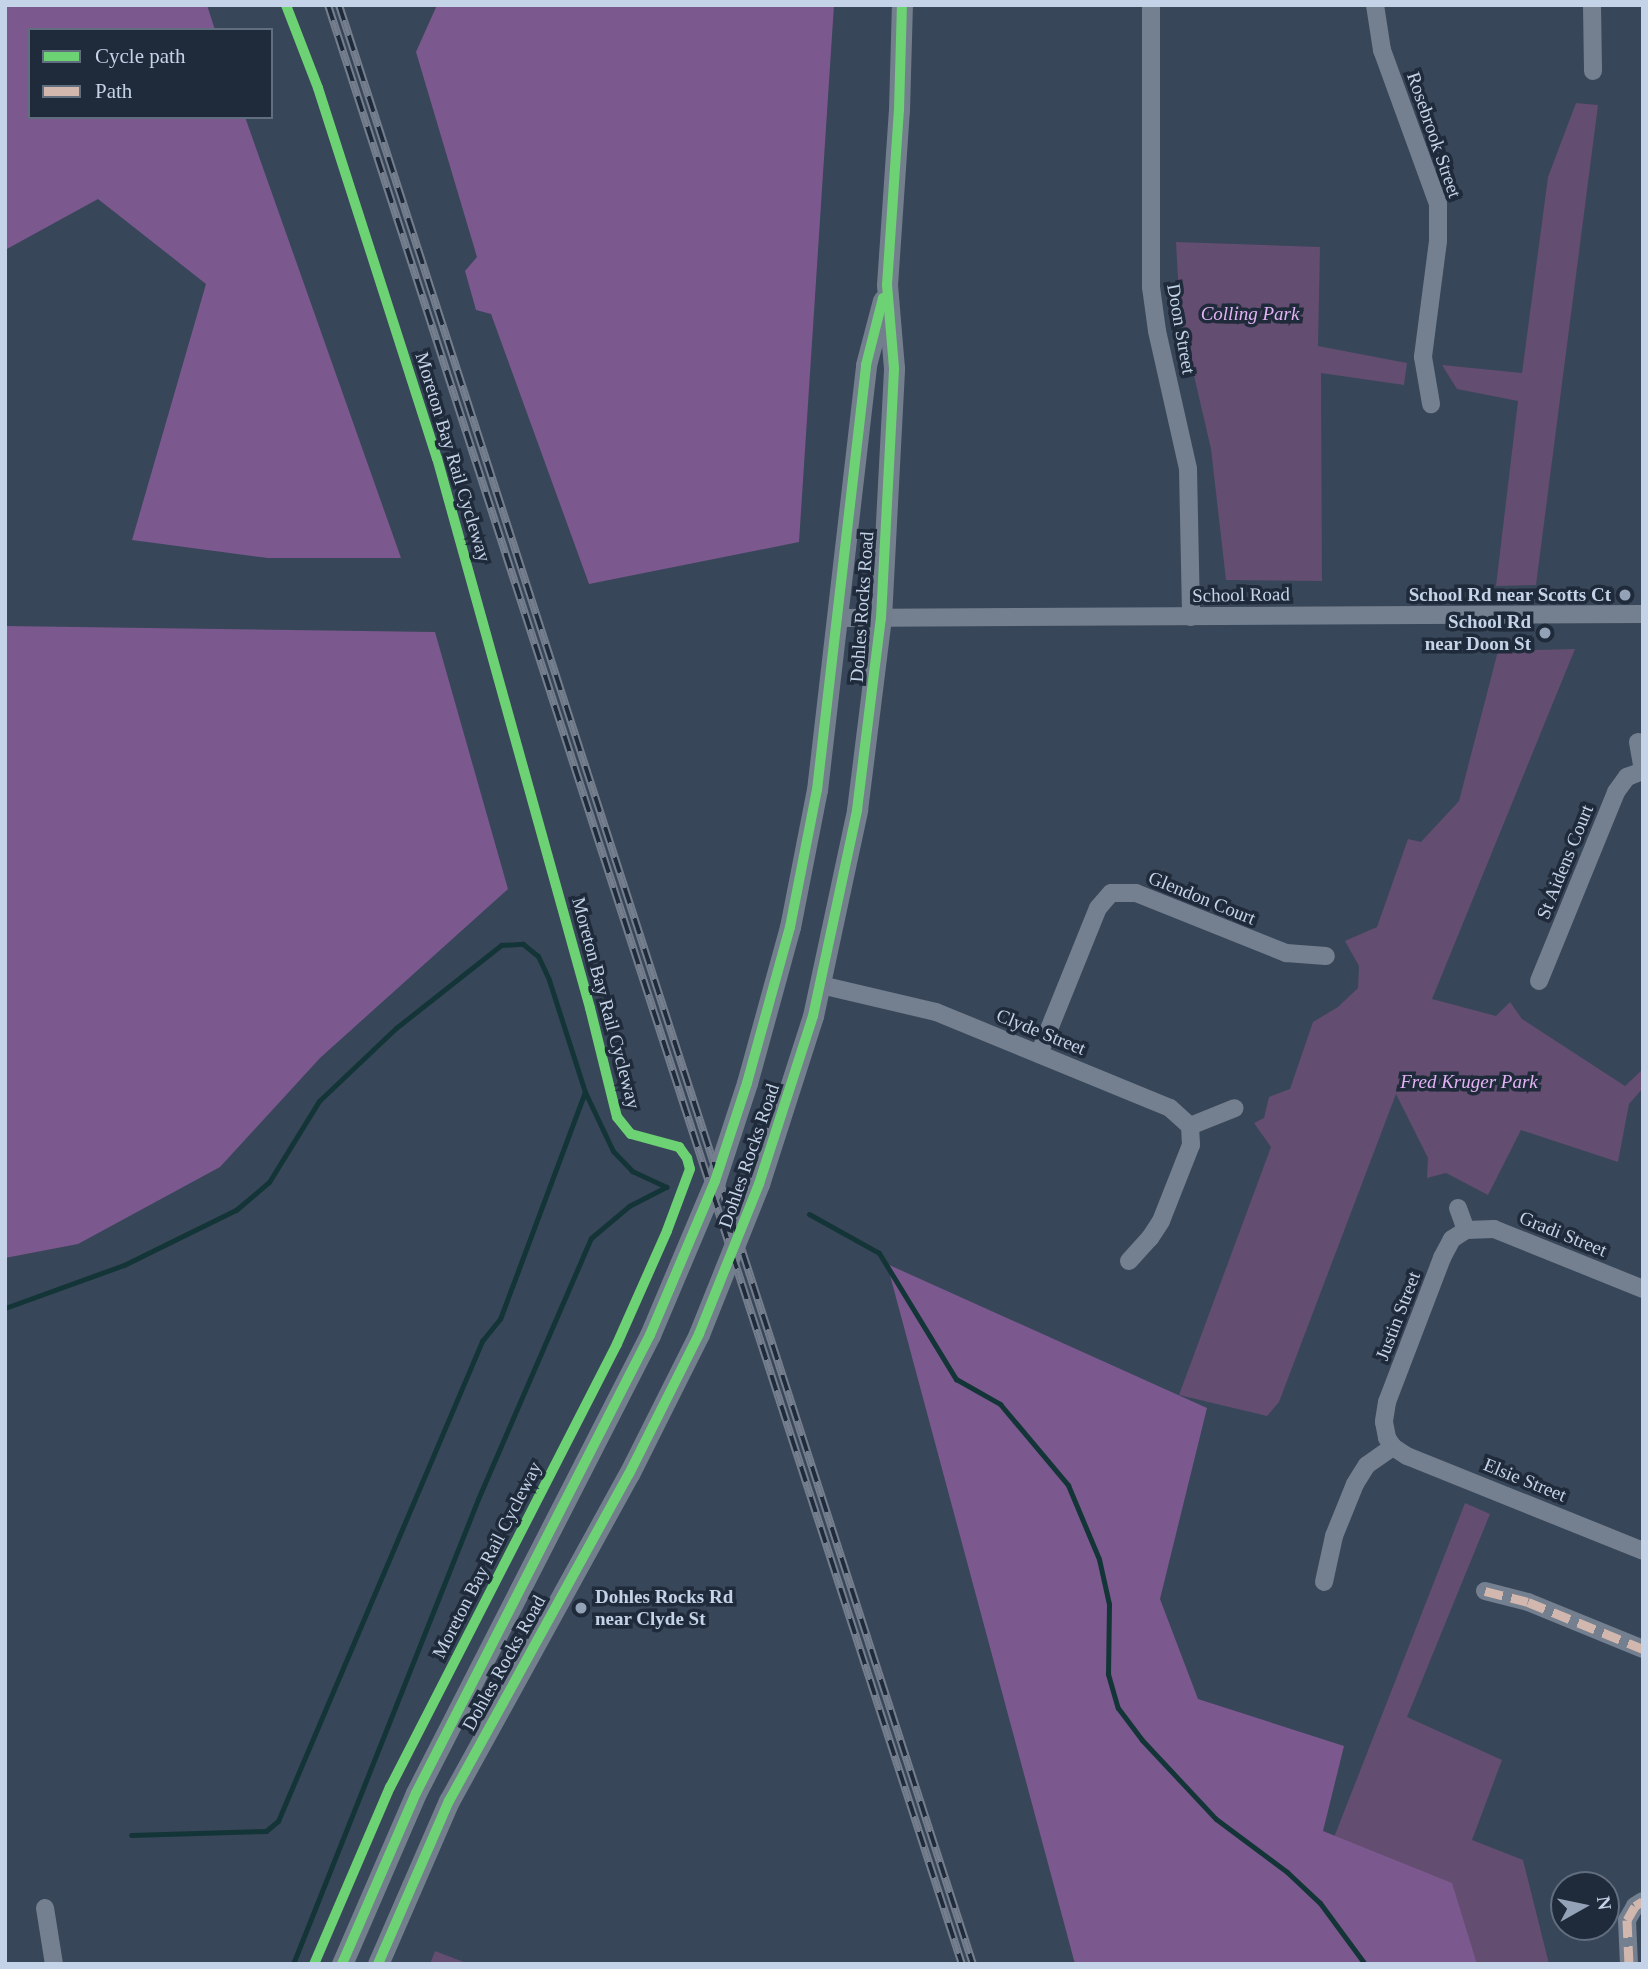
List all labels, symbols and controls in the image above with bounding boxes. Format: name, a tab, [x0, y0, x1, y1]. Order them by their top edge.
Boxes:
legend	[28, 28, 273, 119]
text: Cycle path	[95, 44, 185, 68]
street label: Rosebrook Street	[1402, 69, 1466, 201]
text: Path	[95, 79, 132, 103]
street label: Doon Street	[1162, 282, 1200, 376]
park label: Colling Park	[1201, 303, 1299, 325]
street label: Moreton Bay Rail Cycleway	[410, 349, 496, 565]
street label: Dohles Rocks Road	[845, 531, 879, 683]
street label: School Road	[1192, 583, 1290, 607]
place label: School Rd near Scotts Ct	[1408, 584, 1611, 606]
marker: School Rd near Scotts Ct	[1617, 587, 1633, 603]
place label: School Rd near Doon St	[1424, 611, 1531, 655]
marker: School Rd near Doon St	[1537, 625, 1553, 641]
street label: St Aidens Court	[1531, 801, 1599, 923]
street label: Glendon Court	[1145, 866, 1259, 930]
street label: Moreton Bay Rail Cycleway	[567, 895, 645, 1111]
street label: Clyde Street	[993, 1004, 1089, 1060]
park label: Fred Kruger Park	[1400, 1071, 1538, 1093]
street label: Dohles Rocks Road	[714, 1081, 784, 1231]
street label: Gradi Street	[1516, 1206, 1610, 1262]
street label: Justin Street	[1371, 1268, 1425, 1364]
street label: Elsie Street	[1480, 1453, 1570, 1507]
street label: Moreton Bay Rail Cycleway	[427, 1458, 547, 1662]
place label: Dohles Rocks Rd near Clyde St	[595, 1586, 733, 1630]
street label: Dohles Rocks Road	[457, 1591, 551, 1735]
marker: Dohles Rocks Rd near Clyde St	[573, 1600, 589, 1616]
north arrow	[1550, 1871, 1620, 1941]
text: N	[1593, 1895, 1616, 1911]

